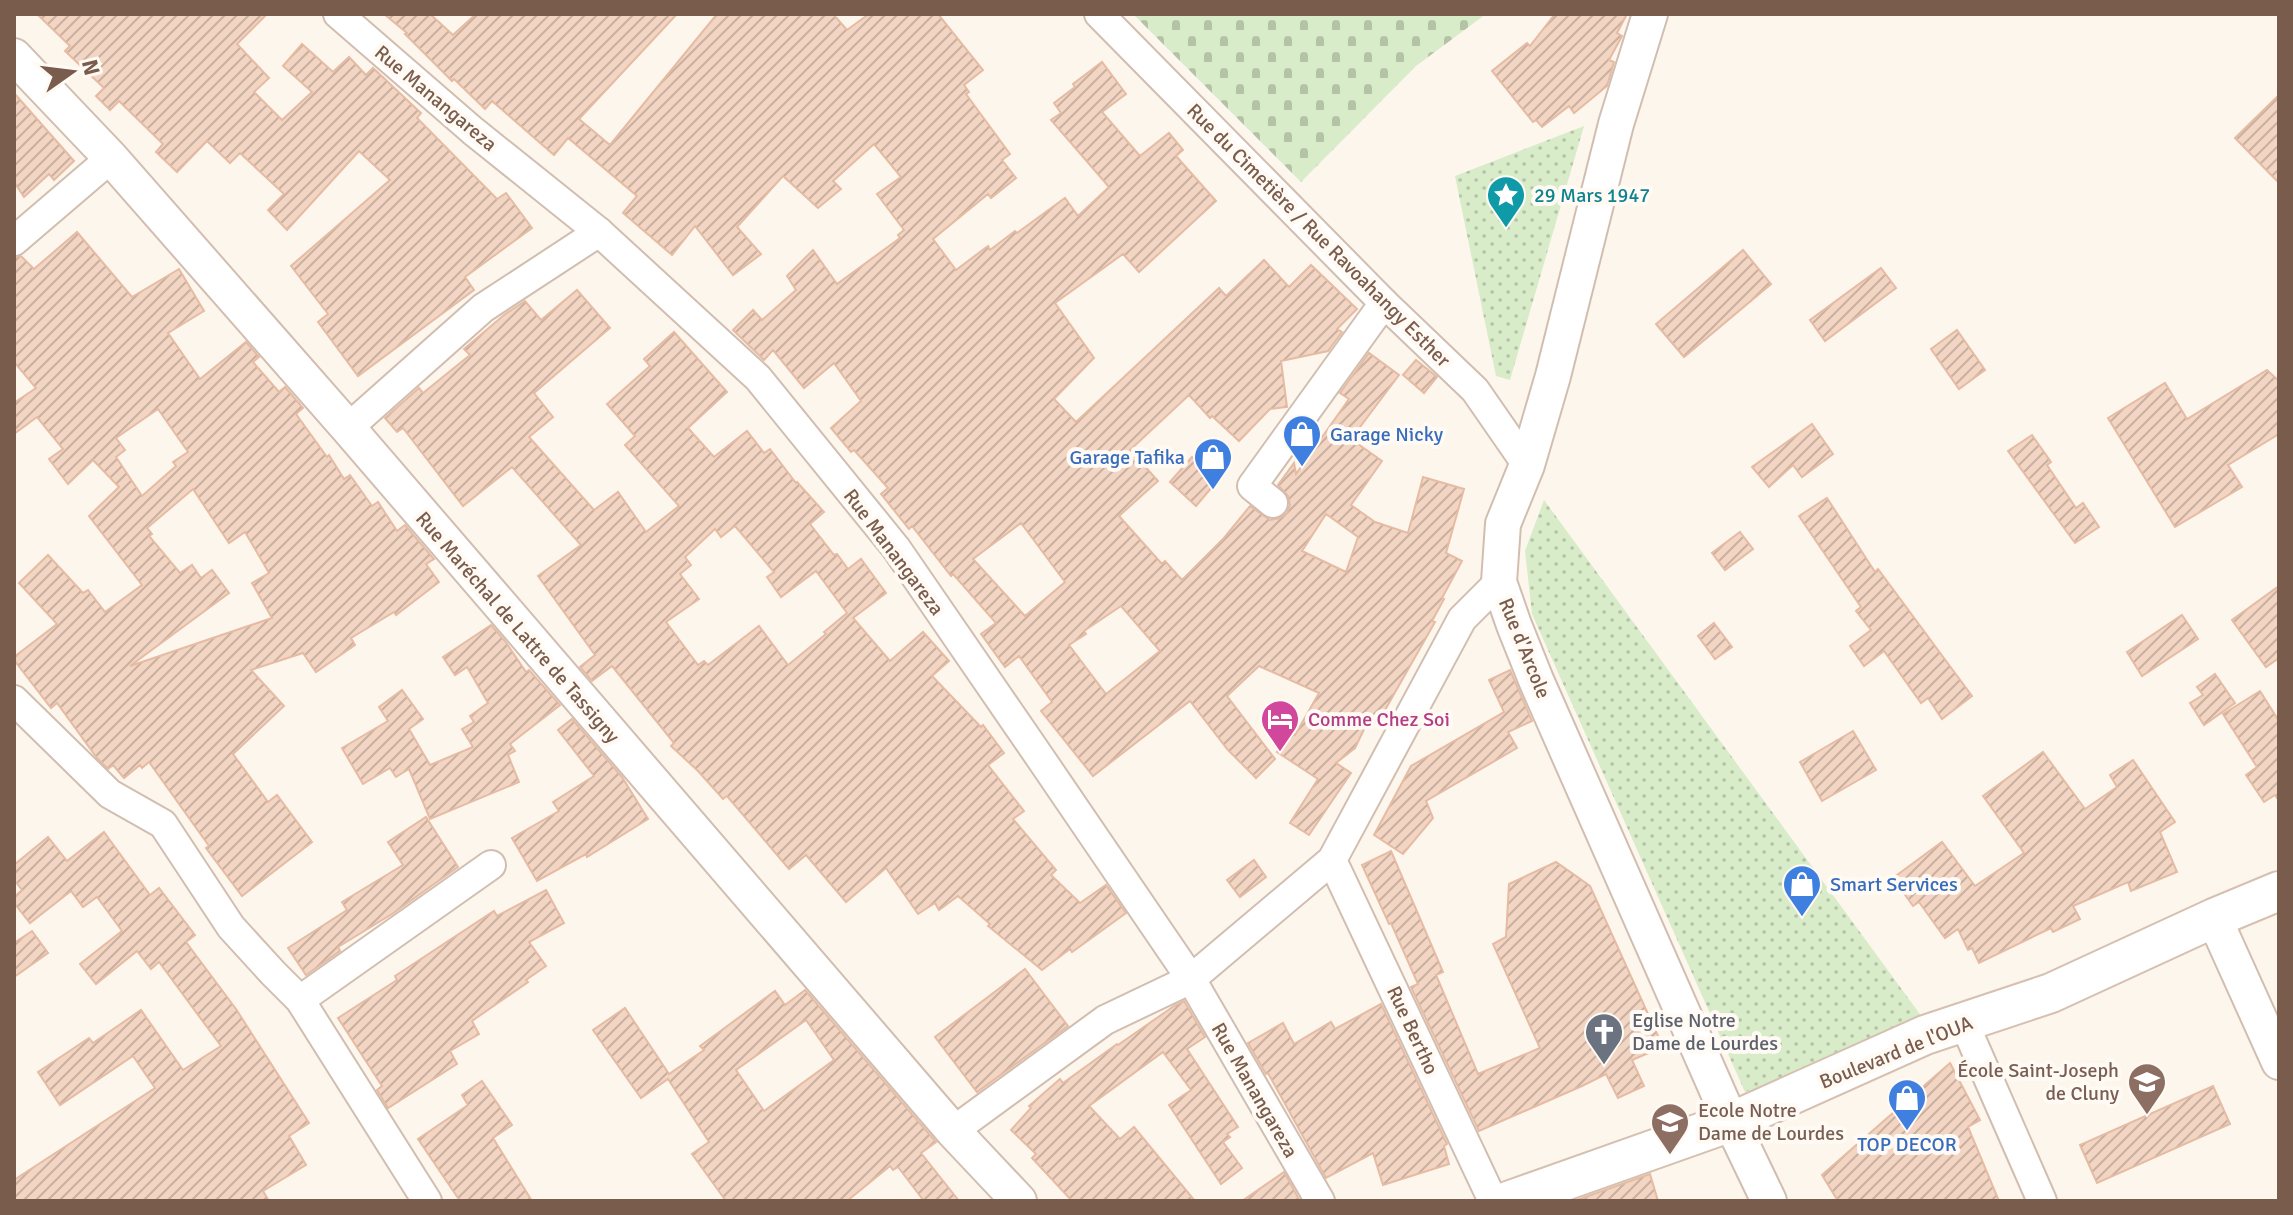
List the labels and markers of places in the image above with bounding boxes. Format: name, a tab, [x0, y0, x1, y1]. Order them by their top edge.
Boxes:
place icon: 29 Mars 1947	[1485, 174, 1527, 229]
place label: 29 Mars 1947	[1534, 183, 1650, 208]
shop icon: Garage Nicky	[1281, 413, 1323, 468]
place label: Garage Nicky	[1330, 422, 1444, 447]
shop icon: Garage Tafika	[1192, 436, 1234, 491]
place label: Garage Tafika	[1069, 445, 1185, 470]
hotel icon: Comme Chez Soi	[1259, 698, 1301, 753]
place label: Comme Chez Soi	[1308, 707, 1450, 732]
shop icon: Smart Services	[1781, 863, 1823, 918]
place label: Smart Services	[1830, 872, 1958, 897]
place label: Eglise Notre Dame de Lourdes	[1632, 1008, 1778, 1056]
church icon: Eglise Notre Dame de Lourdes	[1583, 1011, 1625, 1066]
place label: École Saint-Joseph de Cluny	[1957, 1058, 2120, 1106]
school or university icon: École Saint-Joseph de Cluny	[2126, 1061, 2168, 1116]
shop icon: TOP DECOR	[1886, 1077, 1928, 1132]
place label: Ecole Notre Dame de Lourdes	[1698, 1098, 1844, 1146]
school or university icon: Ecole Notre Dame de Lourdes	[1649, 1101, 1691, 1156]
place label: TOP DECOR	[1857, 1132, 1957, 1157]

